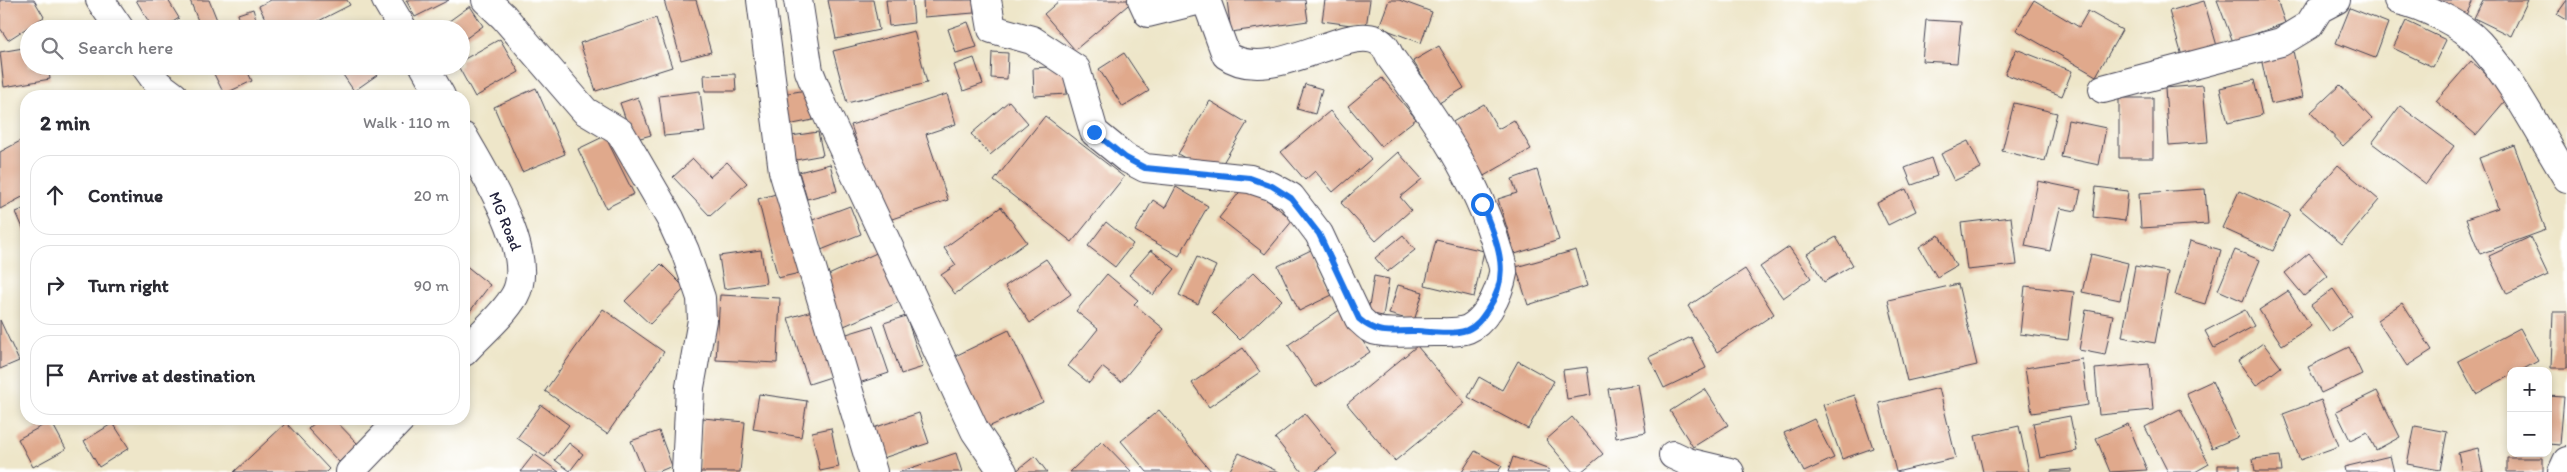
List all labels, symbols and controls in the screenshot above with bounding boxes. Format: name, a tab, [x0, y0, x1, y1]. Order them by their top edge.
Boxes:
search box	[20, 20, 470, 75]
icon: search	[38, 34, 66, 62]
text: Search here	[78, 36, 173, 59]
text: 2 min	[40, 110, 90, 135]
text: Walk · 110 m	[363, 113, 450, 132]
route end	[1083, 121, 1106, 144]
icon: ahead	[41, 181, 69, 209]
text: Continue	[88, 184, 163, 207]
text: 20 m	[414, 186, 449, 205]
street label: MG Road	[485, 189, 526, 254]
route start	[1471, 193, 1494, 216]
icon: right	[41, 271, 69, 299]
text: Turn right	[88, 274, 169, 297]
text: 90 m	[414, 276, 449, 295]
icon: arrive	[41, 361, 69, 389]
text: Arrive at destination	[88, 364, 255, 387]
map controls	[2507, 367, 2552, 457]
button: +	[2507, 367, 2552, 412]
button: −	[2507, 412, 2552, 457]

